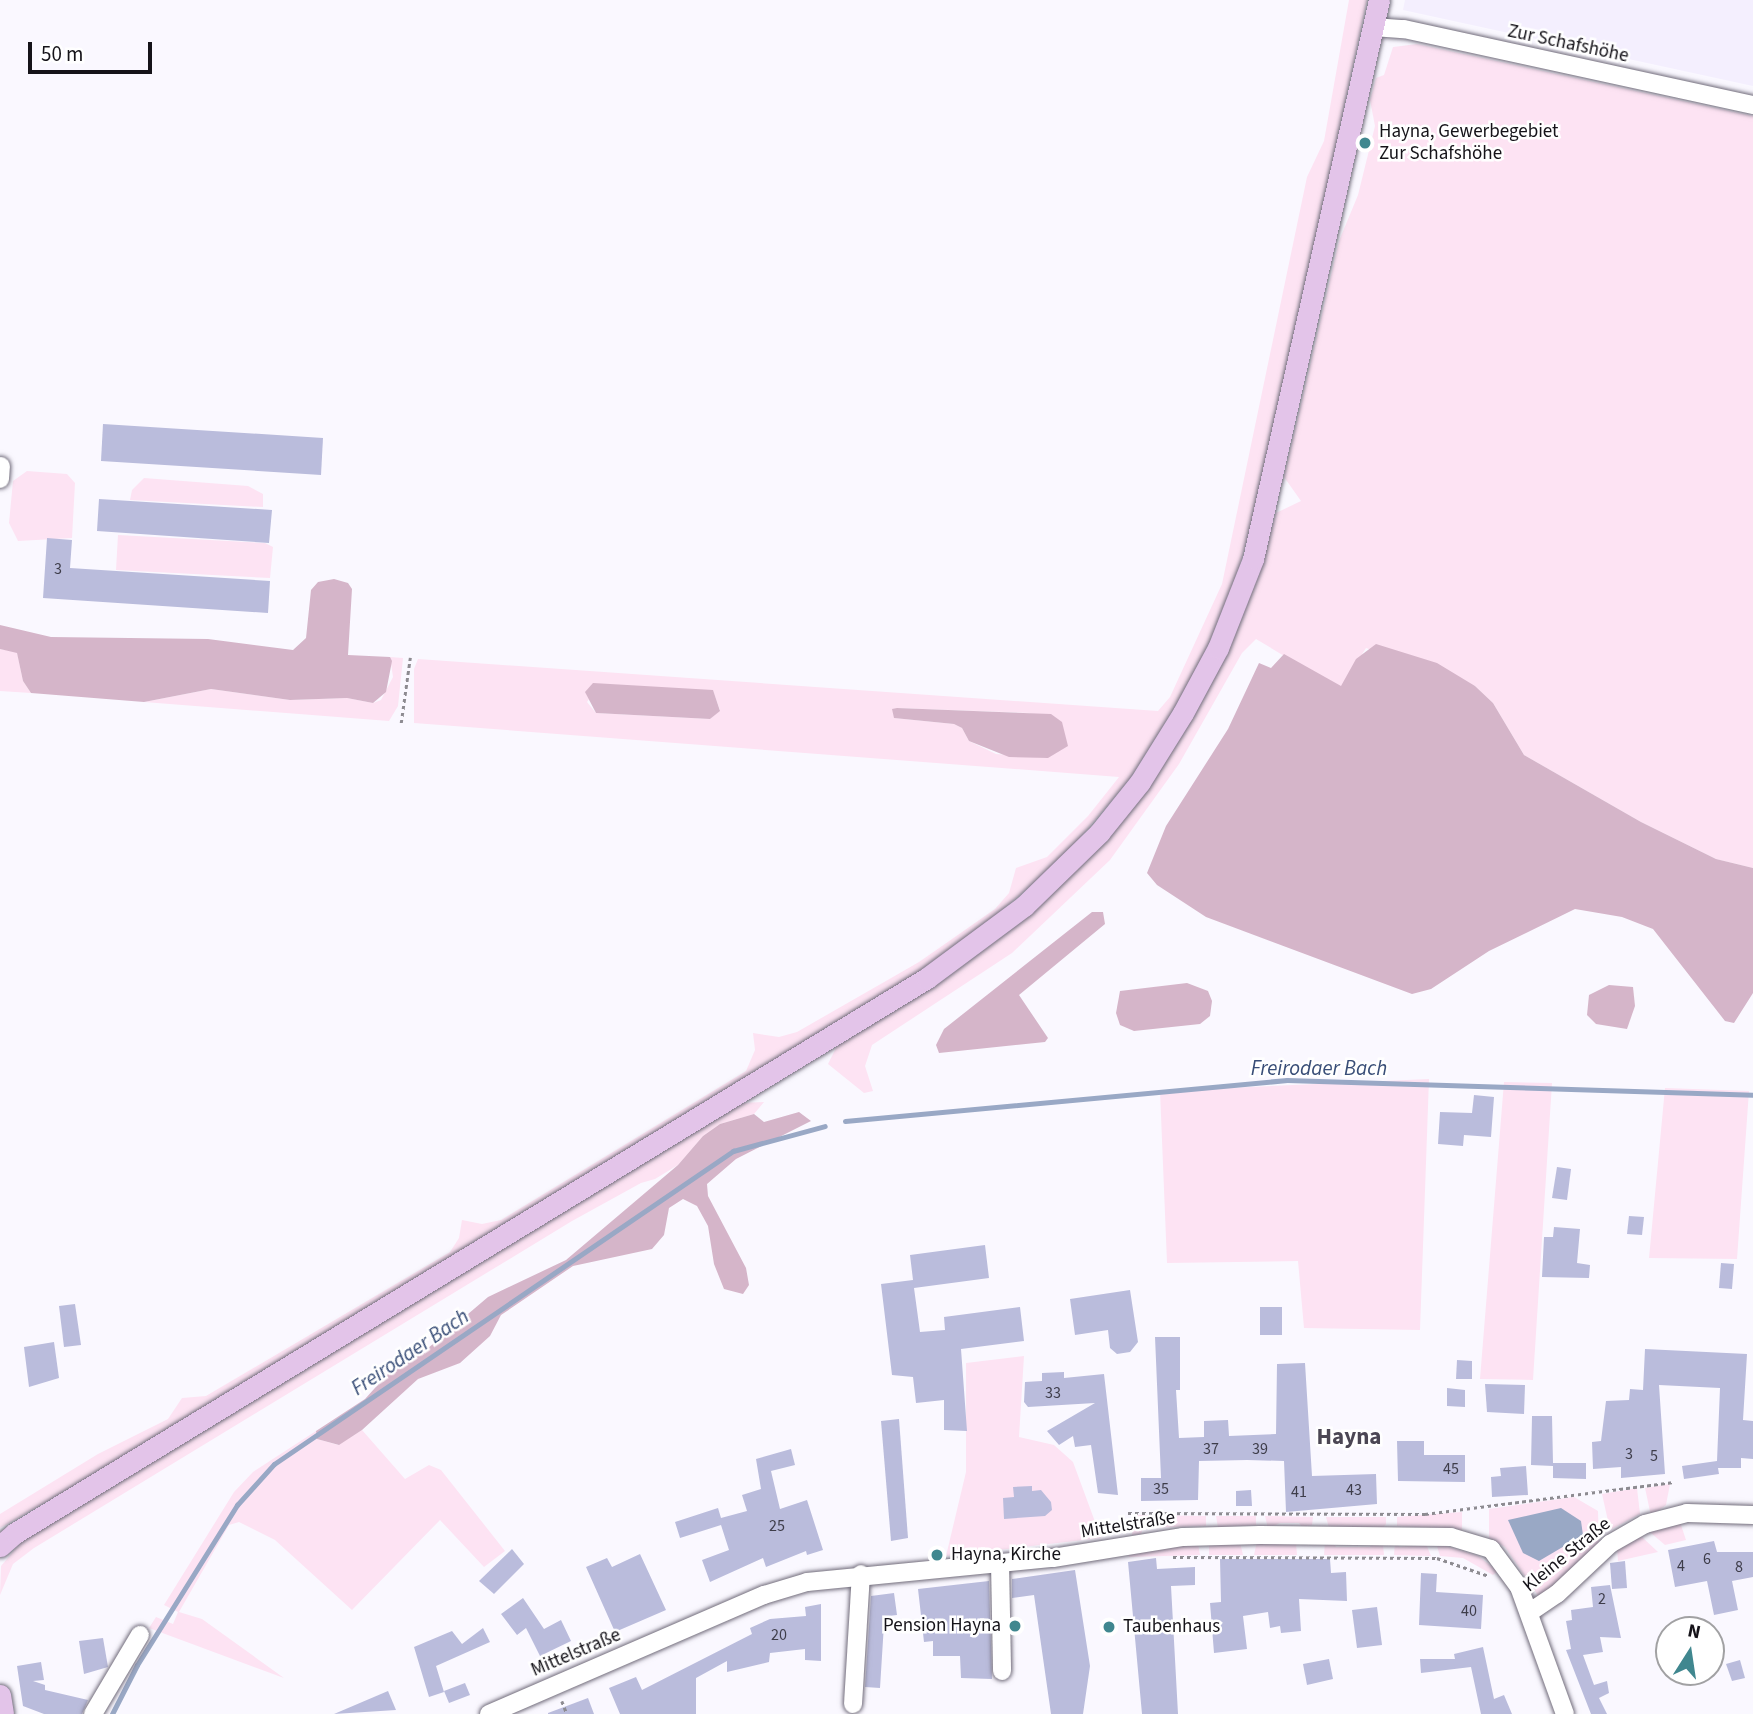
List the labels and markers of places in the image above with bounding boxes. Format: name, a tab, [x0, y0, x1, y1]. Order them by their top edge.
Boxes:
place label: Hayna, Gewerbegebiet Zur Schafshöhe	[1379, 121, 1559, 165]
marker: Hayna, Gewerbegebiet Zur Schafshöhe	[1357, 135, 1373, 151]
place label: Hayna, Kirche	[951, 1544, 1061, 1566]
marker: Hayna, Kirche	[929, 1547, 945, 1563]
place label: Pension Hayna	[883, 1615, 1001, 1637]
place label: Taubenhaus	[1123, 1616, 1220, 1638]
marker: Pension Hayna	[1007, 1618, 1023, 1634]
marker: Taubenhaus	[1101, 1619, 1117, 1635]

